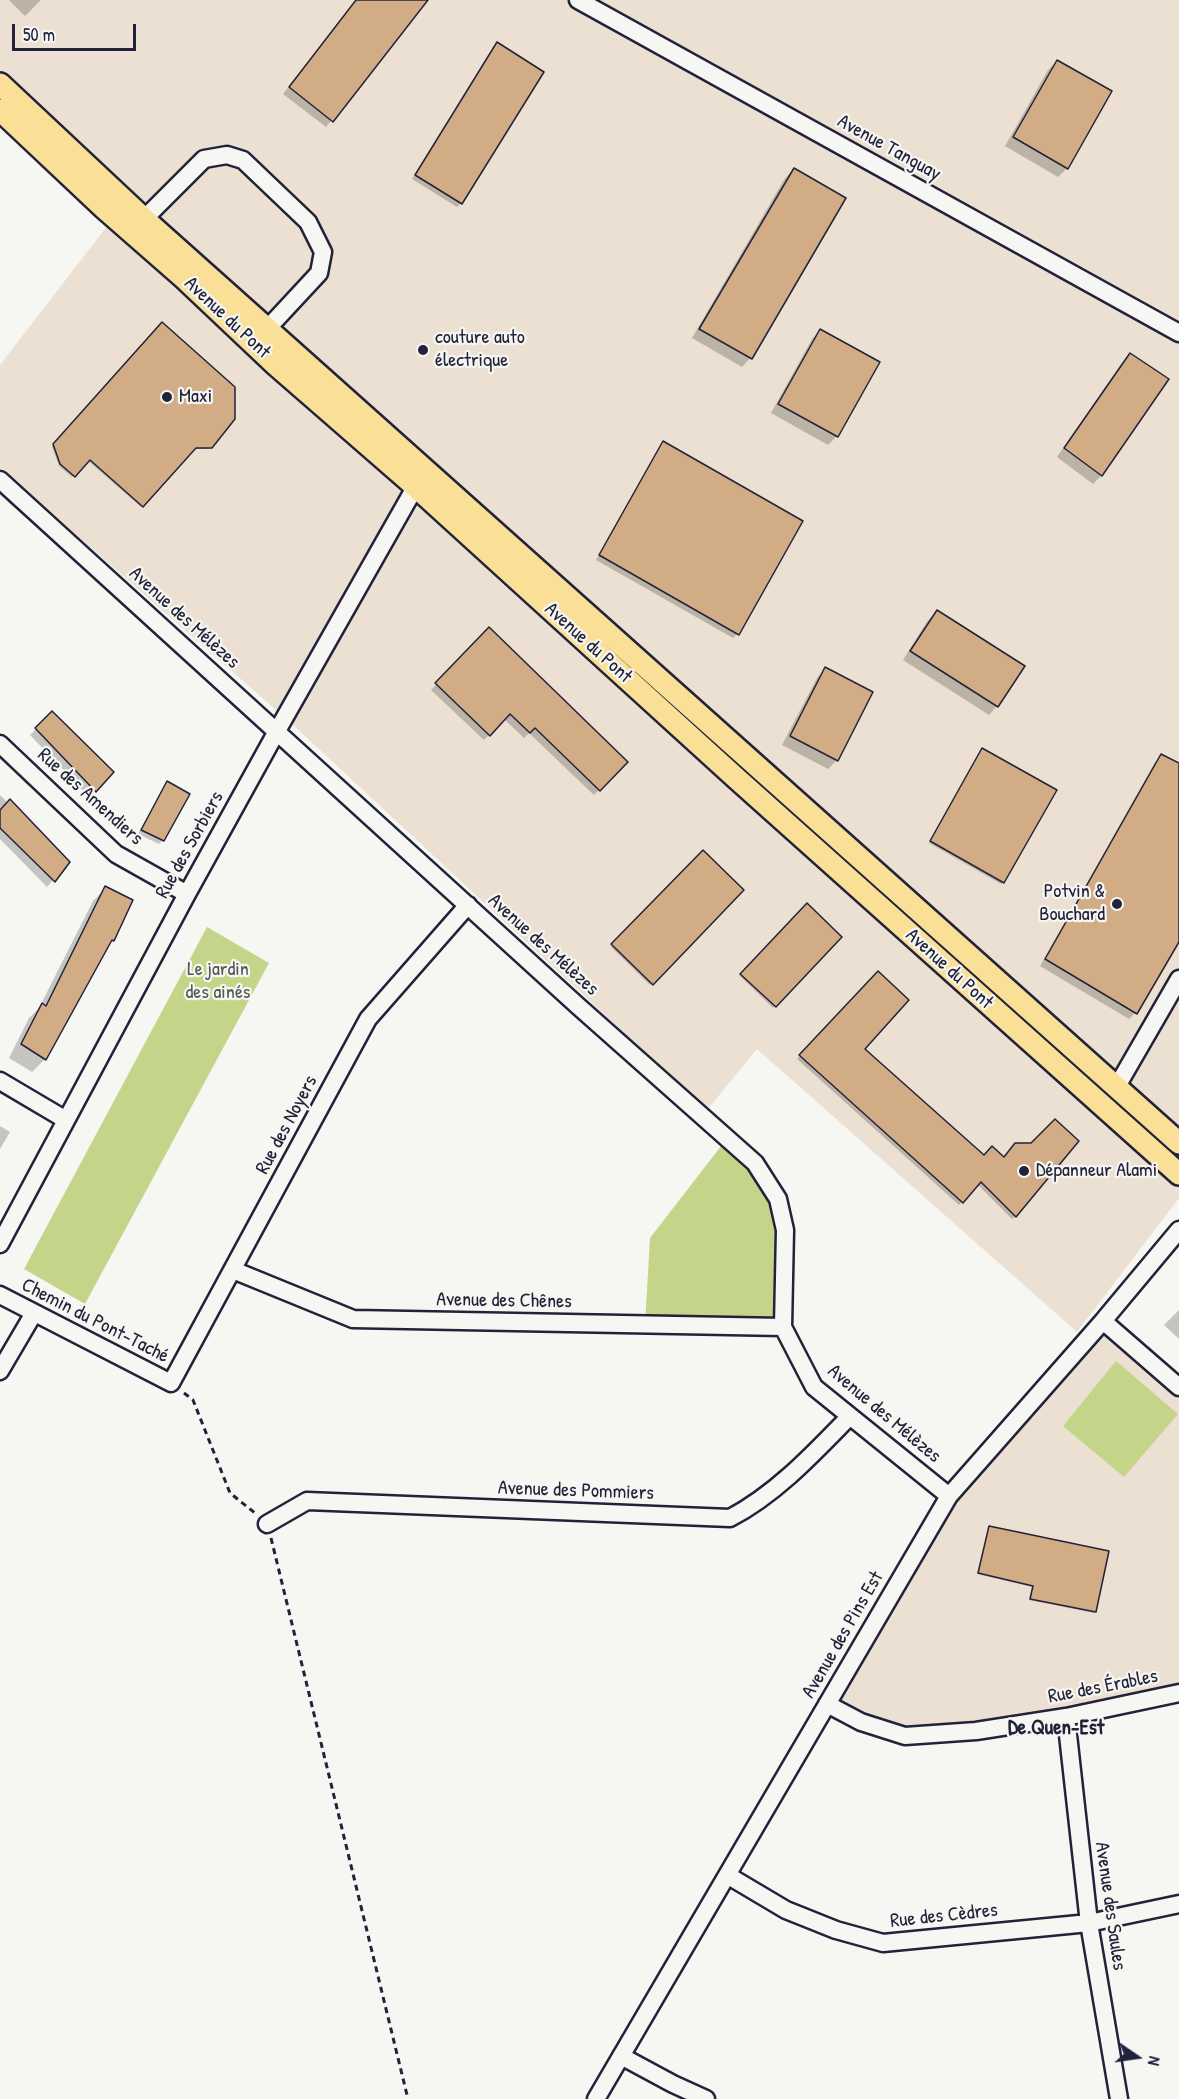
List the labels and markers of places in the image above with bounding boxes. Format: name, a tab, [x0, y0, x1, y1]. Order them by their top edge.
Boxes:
place label: couture auto électrique	[435, 326, 525, 373]
marker: couture auto électrique	[416, 343, 430, 357]
place label: Maxi	[179, 385, 212, 409]
marker: Maxi	[160, 390, 174, 404]
place label: Potvin & Bouchard	[1039, 880, 1105, 927]
marker: Potvin & Bouchard	[1110, 897, 1124, 911]
place label: Dépanneur Alami	[1036, 1159, 1157, 1183]
marker: Dépanneur Alami	[1017, 1164, 1031, 1178]

